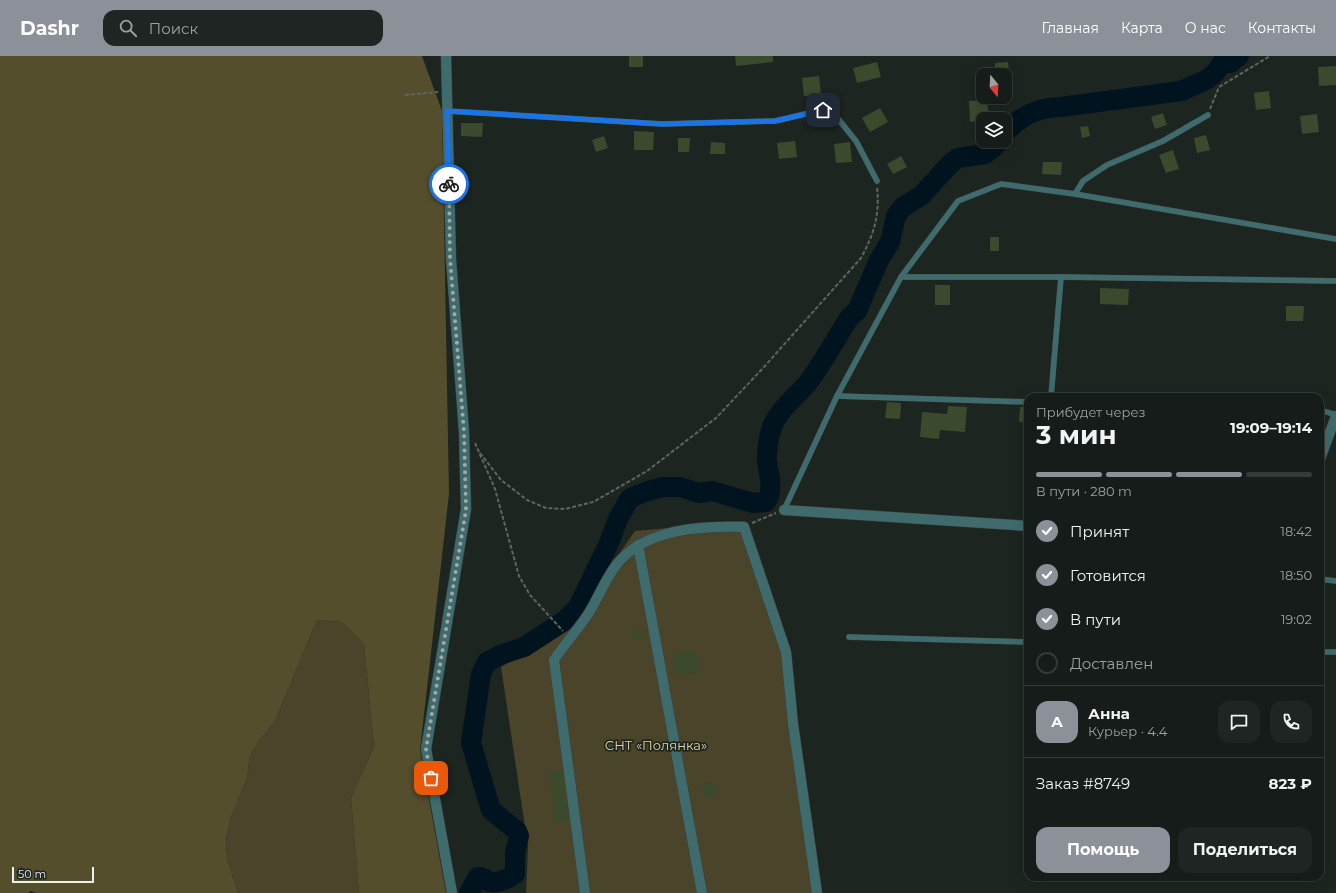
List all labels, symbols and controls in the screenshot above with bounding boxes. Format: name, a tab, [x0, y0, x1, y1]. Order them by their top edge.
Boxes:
search box	[103, 10, 383, 46]
text: Dashr	[20, 17, 79, 40]
icon: search	[117, 17, 139, 39]
text: Поиск	[149, 19, 198, 38]
text: Главная	[1041, 19, 1099, 37]
text: Карта	[1121, 19, 1163, 37]
text: О нас	[1185, 19, 1226, 37]
text: Контакты	[1248, 19, 1316, 37]
north arrow	[976, 68, 1012, 104]
map controls	[976, 68, 1012, 148]
pin	[806, 93, 840, 127]
icon: home	[812, 99, 834, 121]
button: layers	[976, 112, 1012, 148]
courier	[429, 164, 469, 204]
icon: bike	[438, 173, 460, 195]
text: Прибудет через	[1036, 404, 1145, 420]
text: 19:09–19:14	[1230, 418, 1312, 437]
text: 3 мин	[1036, 419, 1116, 451]
text: В пути · 280 m	[1036, 483, 1132, 499]
icon: check	[1036, 520, 1058, 542]
text: Принят	[1070, 522, 1129, 541]
text: 18:42	[1280, 523, 1312, 539]
icon: check	[1036, 564, 1058, 586]
text: Готовится	[1070, 566, 1146, 585]
text: 18:50	[1280, 567, 1312, 583]
icon: check	[1036, 608, 1058, 630]
text: В пути	[1070, 610, 1121, 629]
text: 19:02	[1281, 611, 1312, 627]
text: Доставлен	[1070, 654, 1153, 673]
button: chat	[1218, 701, 1260, 743]
button: phone	[1270, 701, 1312, 743]
text: Анна	[1088, 704, 1130, 723]
text: А	[1051, 712, 1063, 731]
text: Курьер · 4.4	[1088, 723, 1167, 739]
park label: СНТ «Полянка»	[605, 737, 707, 753]
pin	[414, 761, 448, 795]
icon: bag	[420, 767, 442, 789]
text: Заказ #8749	[1036, 774, 1130, 793]
text: 823 ₽	[1268, 774, 1312, 793]
button: Помощь	[1036, 827, 1170, 873]
button: Поделиться	[1178, 827, 1312, 873]
scale bar	[12, 865, 94, 884]
text: 50 m	[18, 867, 46, 881]

